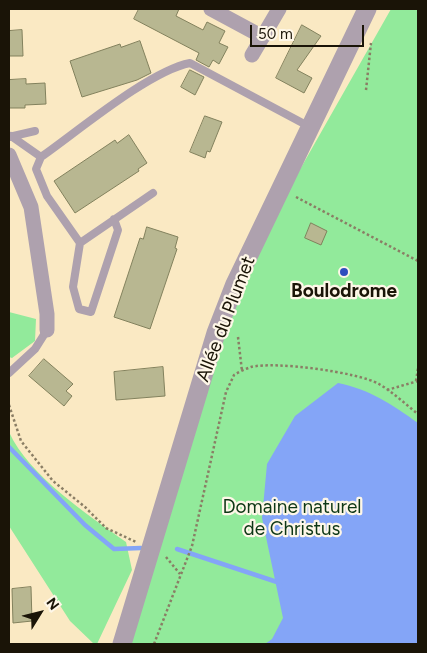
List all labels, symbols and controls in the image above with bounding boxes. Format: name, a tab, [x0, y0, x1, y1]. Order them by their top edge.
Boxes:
scale bar	[252, 15, 366, 47]
text: 50 m	[258, 25, 293, 43]
street label: Allée du Plumet	[192, 253, 260, 385]
marker: Boulodrome	[338, 266, 350, 278]
place label: Boulodrome	[291, 280, 397, 302]
park label: Domaine naturel de Christus	[222, 496, 362, 540]
north arrow	[15, 588, 65, 638]
text: N	[42, 595, 63, 613]

